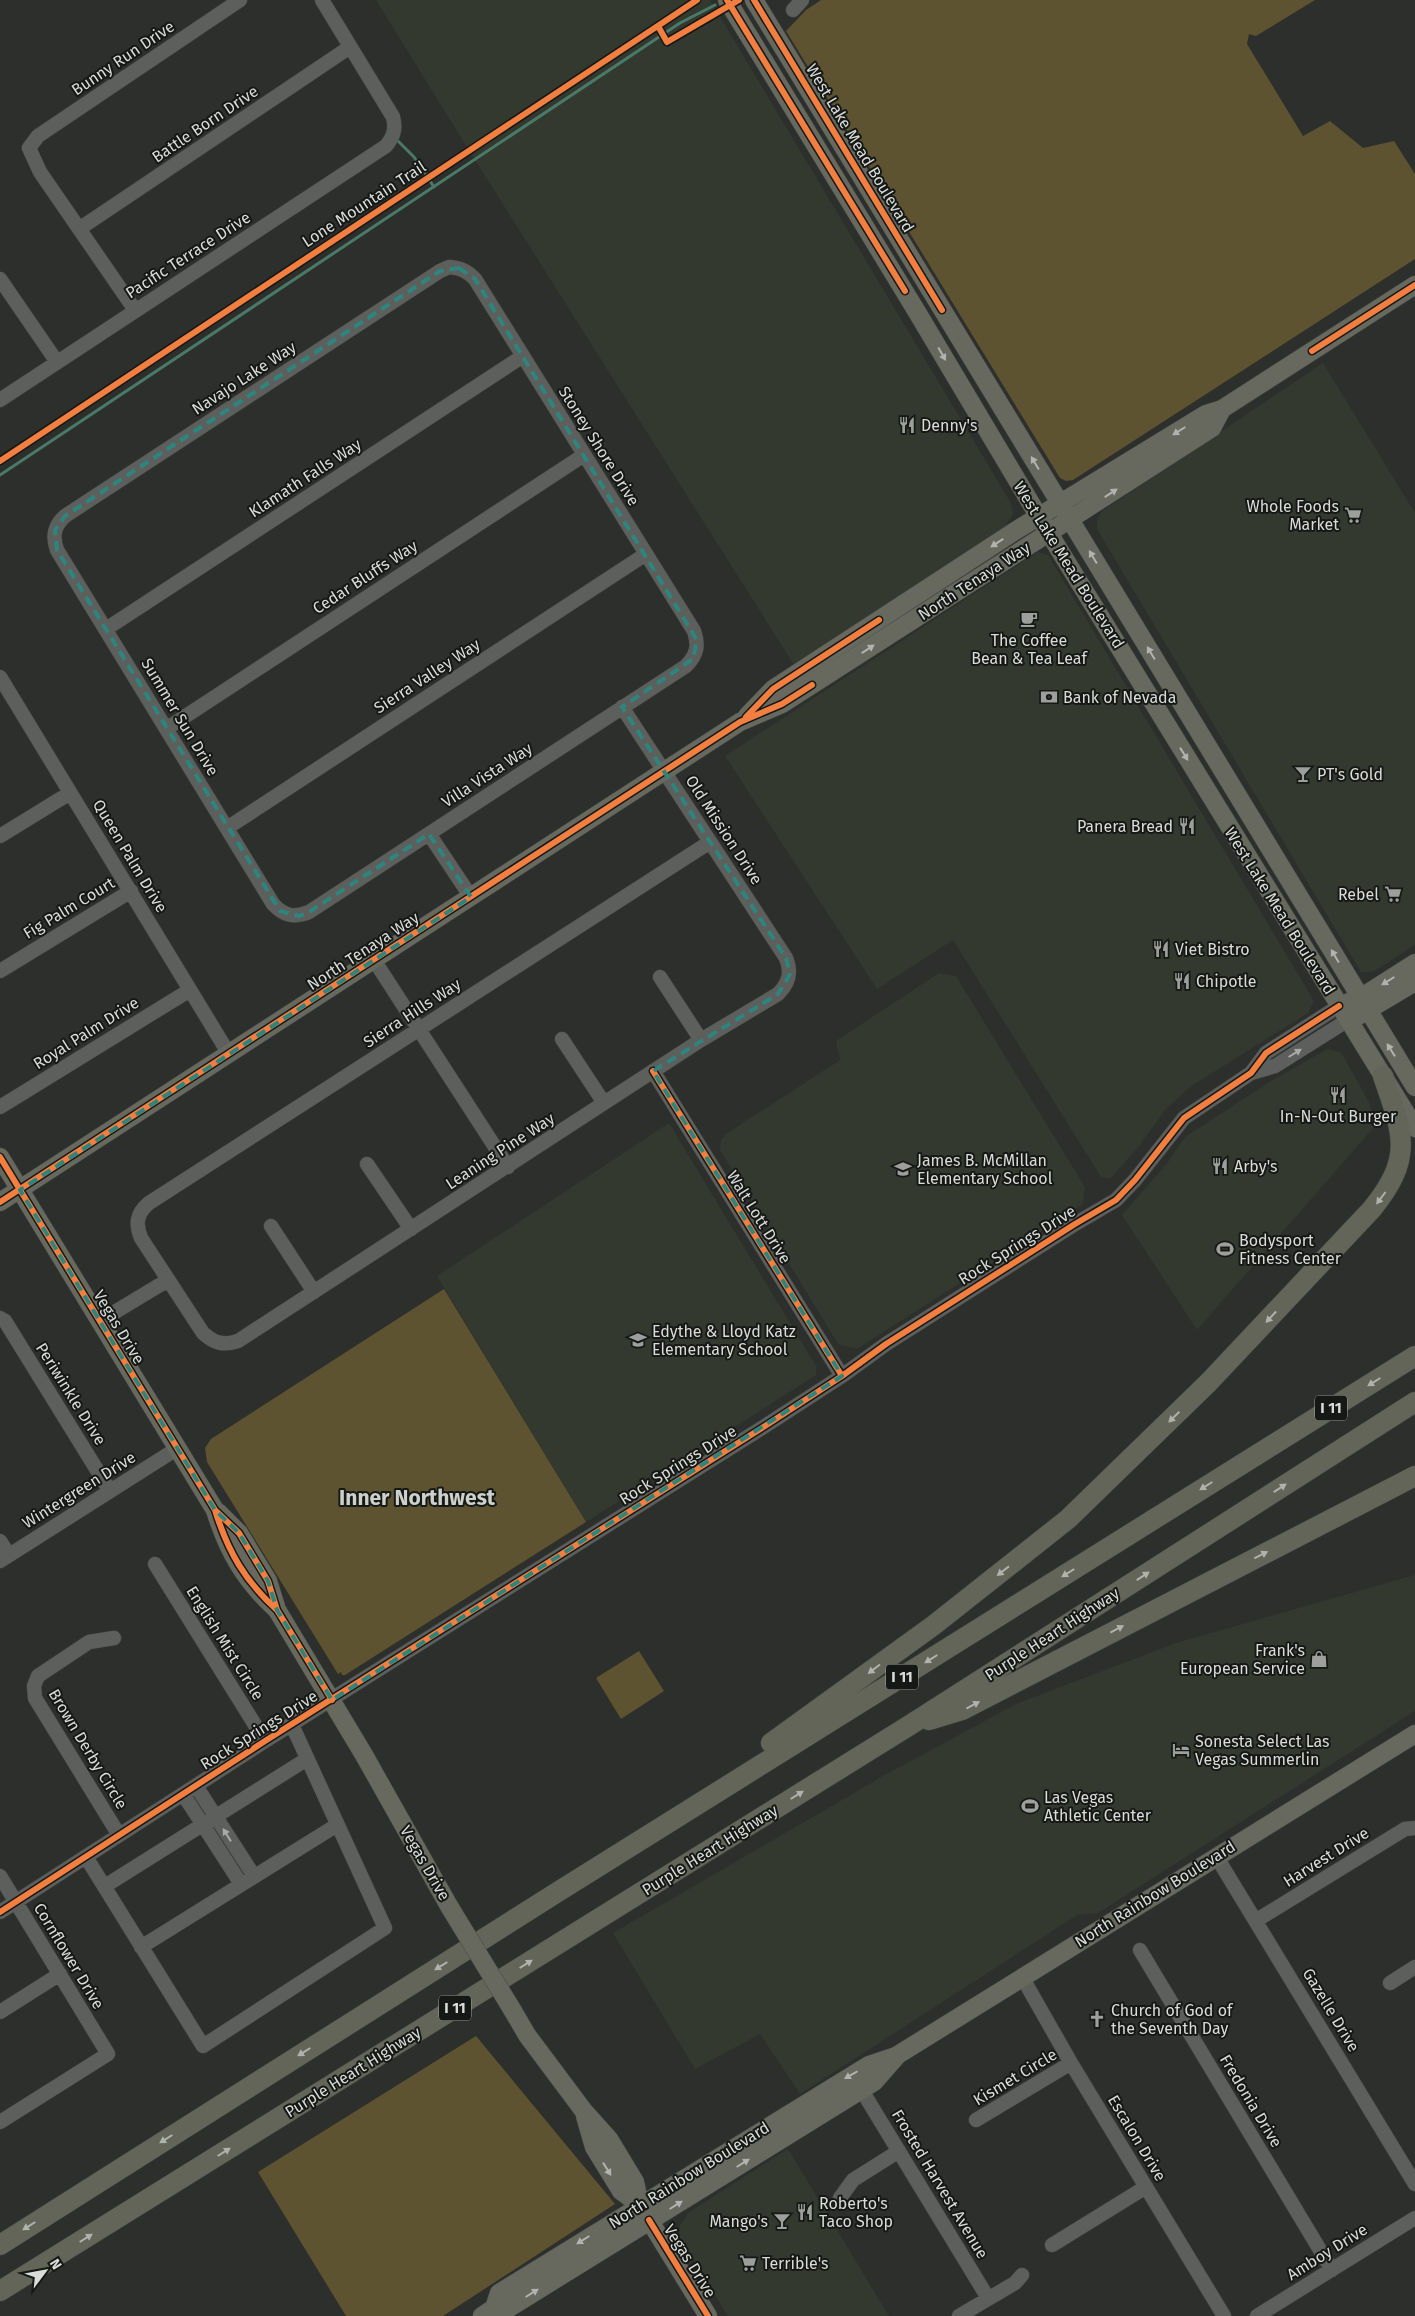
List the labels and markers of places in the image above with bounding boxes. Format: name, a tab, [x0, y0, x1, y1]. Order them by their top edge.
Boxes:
restaurant icon: Denny's	[897, 415, 917, 435]
place label: Denny's	[921, 416, 977, 435]
place label: Whole Foods Market	[1246, 497, 1339, 534]
supermarket icon: Whole Foods Market	[1343, 505, 1363, 525]
cafe icon: The Coffee Bean & Tea Leaf	[1019, 609, 1039, 629]
place label: The Coffee Bean & Tea Leaf	[971, 631, 1088, 668]
bank icon: Bank of Nevada	[1039, 687, 1059, 707]
place label: Bank of Nevada	[1063, 688, 1176, 707]
bar icon: PT's Gold	[1293, 764, 1313, 784]
place label: PT's Gold	[1317, 765, 1383, 784]
restaurant icon: Panera Bread	[1177, 816, 1197, 836]
place label: Panera Bread	[1077, 817, 1173, 836]
supermarket icon: Rebel	[1383, 884, 1403, 904]
place label: Rebel	[1338, 885, 1379, 904]
restaurant icon: Viet Bistro	[1151, 939, 1171, 959]
place label: Viet Bistro	[1175, 940, 1250, 959]
restaurant icon: Chipotle	[1172, 971, 1192, 991]
place label: Chipotle	[1196, 972, 1256, 991]
restaurant icon: In-N-Out Burger	[1328, 1085, 1348, 1105]
place label: In-N-Out Burger	[1280, 1107, 1397, 1126]
place label: James B. McMillan Elementary School	[917, 1151, 1053, 1188]
restaurant icon: Arby's	[1210, 1156, 1230, 1176]
place label: Arby's	[1234, 1157, 1277, 1176]
school or university icon: James B. McMillan Elementary School	[893, 1159, 913, 1179]
place label: Bodysport Fitness Center	[1239, 1231, 1342, 1268]
sports icon: Bodysport Fitness Center	[1215, 1239, 1235, 1259]
place label: Edythe & Lloyd Katz Elementary School	[652, 1322, 796, 1359]
school or university icon: Edythe & Lloyd Katz Elementary School	[628, 1330, 648, 1350]
place label: Frank's European Service	[1180, 1641, 1305, 1678]
shop icon: Frank's European Service	[1309, 1649, 1329, 1669]
place label: Sonesta Select Las Vegas Summerlin	[1195, 1732, 1330, 1769]
hotel icon: Sonesta Select Las Vegas Summerlin	[1171, 1740, 1191, 1760]
place label: Las Vegas Athletic Center	[1044, 1788, 1152, 1825]
sports icon: Las Vegas Athletic Center	[1020, 1796, 1040, 1816]
place label: Church of God of the Seventh Day	[1111, 2001, 1234, 2038]
church icon: Church of God of the Seventh Day	[1087, 2009, 1107, 2029]
place label: Roberto's Taco Shop	[819, 2194, 893, 2231]
restaurant icon: Roberto's Taco Shop	[795, 2202, 815, 2222]
bar icon: Mango's	[772, 2211, 792, 2231]
place label: Mango's	[709, 2212, 768, 2231]
supermarket icon: Terrible's	[738, 2253, 758, 2273]
place label: Terrible's	[762, 2254, 828, 2273]

